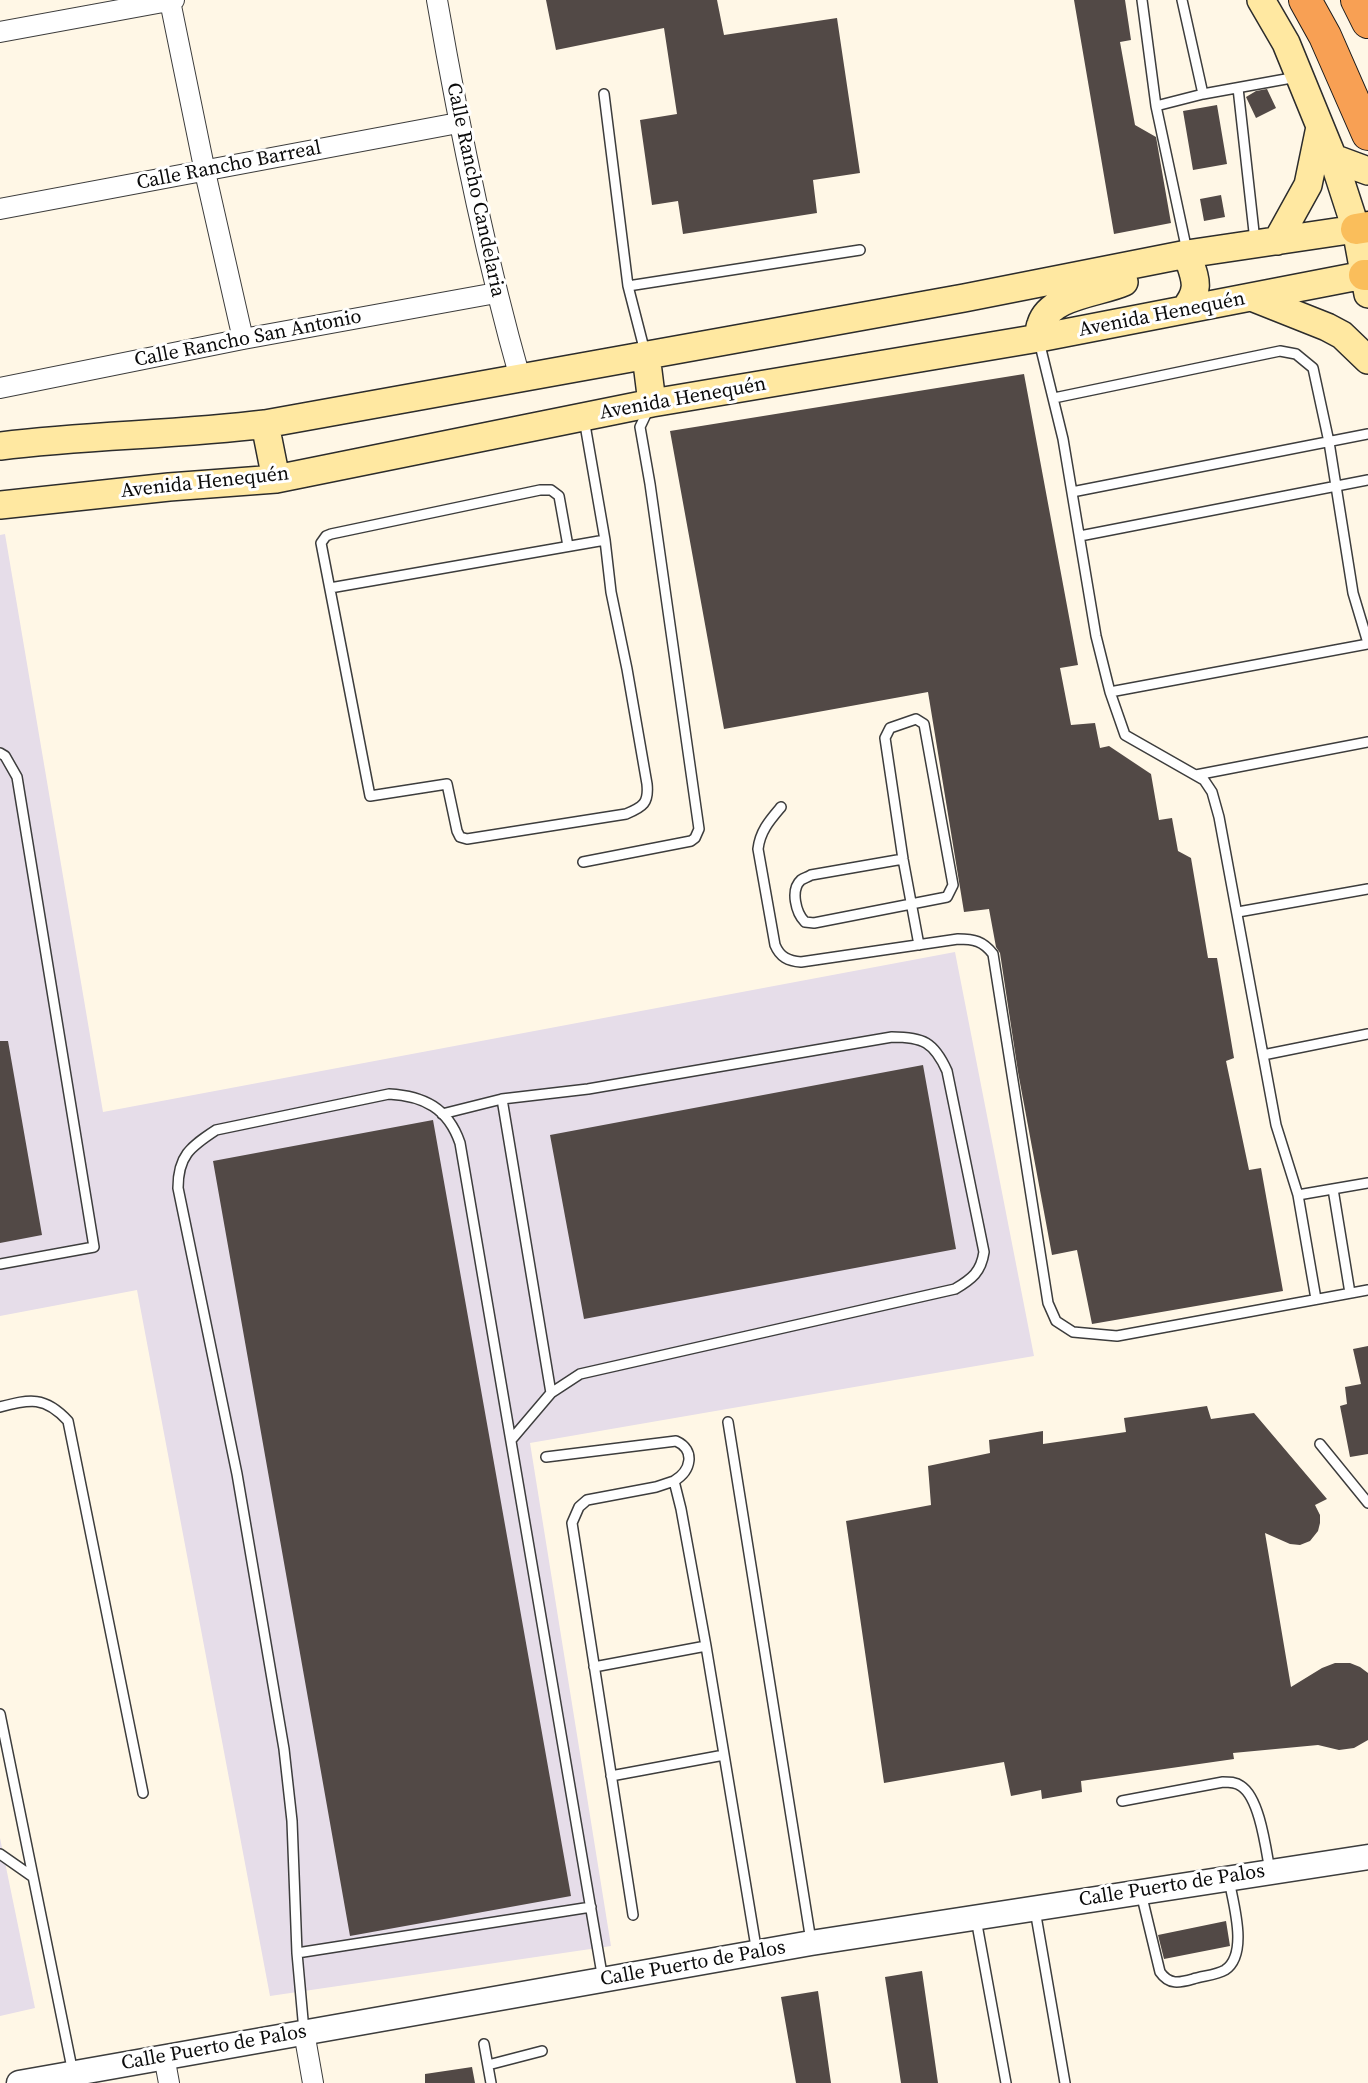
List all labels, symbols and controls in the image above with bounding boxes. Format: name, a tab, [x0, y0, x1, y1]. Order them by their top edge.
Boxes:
street label: Calle Rancho Candelaria	[441, 81, 509, 299]
street label: Calle Rancho Barreal	[135, 136, 323, 196]
street label: Avenida Henequén	[1077, 287, 1247, 343]
street label: Calle Rancho San Antonio	[132, 305, 364, 373]
street label: Avenida Henequén	[598, 373, 768, 425]
street label: Avenida Henequén	[120, 462, 290, 504]
street label: Calle Puerto de Palos	[1077, 1859, 1267, 1913]
street label: Calle Puerto de Palos	[598, 1936, 788, 1992]
street label: Calle Puerto de Palos	[119, 2020, 309, 2076]

